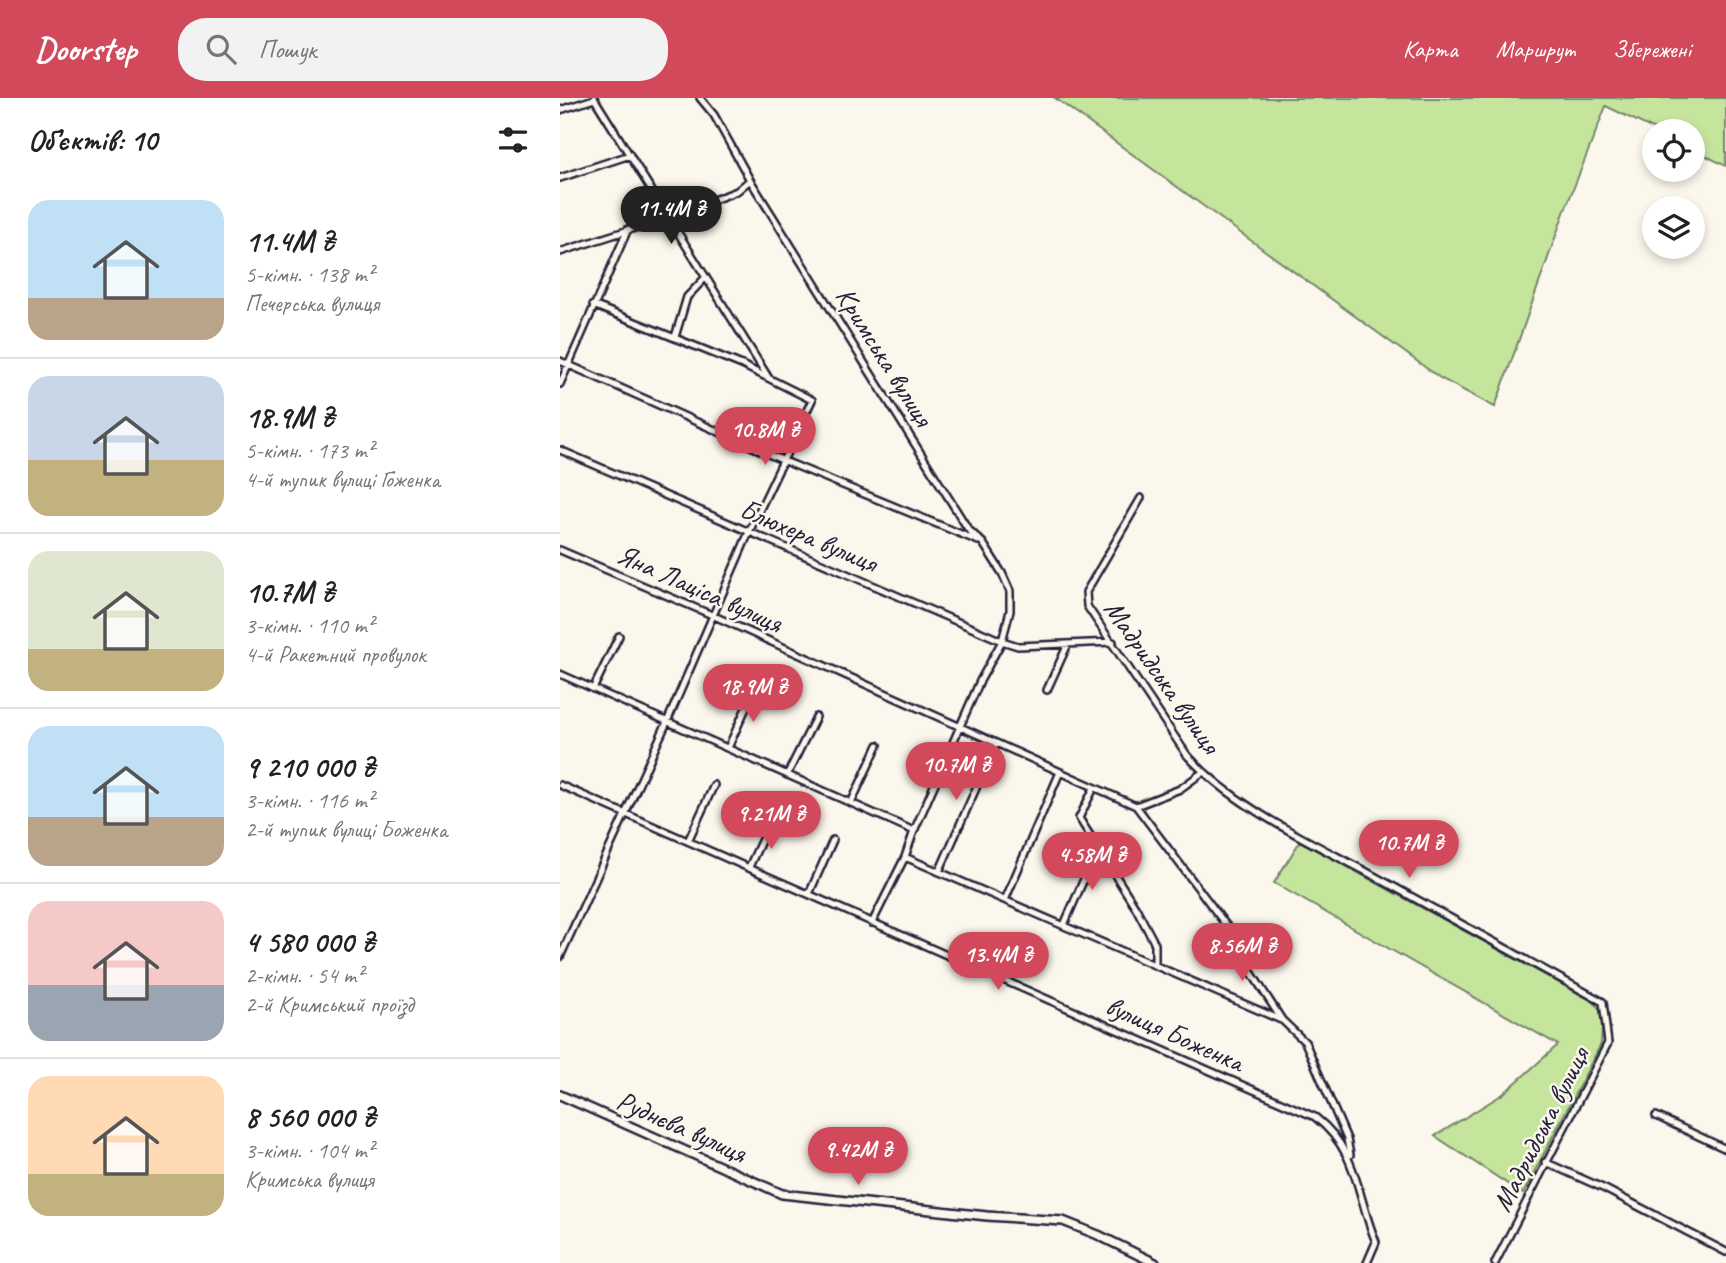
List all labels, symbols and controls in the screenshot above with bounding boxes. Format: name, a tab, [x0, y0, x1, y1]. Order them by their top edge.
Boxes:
search box	[178, 18, 668, 81]
text: Doorstep	[35, 28, 136, 70]
icon: search	[202, 30, 240, 68]
text: Пошук	[258, 33, 317, 66]
text: Карта	[1403, 34, 1458, 64]
text: Маршрут	[1496, 34, 1575, 64]
text: Збережені	[1613, 34, 1691, 64]
map controls	[1642, 119, 1705, 259]
button: locate	[1642, 119, 1705, 182]
text: Об’єктів: 10	[28, 121, 157, 159]
icon: filters	[494, 121, 532, 159]
pin: 11.4M ₴	[606, 186, 736, 246]
text: 11.4M ₴	[637, 194, 705, 223]
button: layers	[1642, 196, 1705, 259]
text: 11.4M ₴	[245, 222, 334, 260]
icon: home	[84, 228, 168, 312]
text: 5-кімн. · 138 m²	[245, 260, 374, 289]
street label: Кримська вулиця	[828, 281, 942, 434]
text: Печерська вулиця	[245, 289, 379, 318]
text: 18.9M ₴	[245, 398, 334, 436]
icon: home	[84, 404, 168, 488]
pin: 10.8M ₴	[700, 408, 830, 467]
text: 10.8M ₴	[731, 415, 799, 444]
text: 5-кімн. · 173 m²	[245, 436, 374, 465]
text: 4-й тупик вулиці Гоженка	[245, 465, 440, 494]
street label: Блюхера вулиця	[735, 491, 885, 581]
street label: Яна Лаціса вулиця	[612, 536, 789, 641]
text: 10.7M ₴	[245, 573, 334, 611]
icon: home	[84, 579, 168, 663]
street label: Мадридська вулиця	[1097, 593, 1230, 762]
text: 3-кімн. · 110 m²	[245, 611, 374, 640]
text: 4-й Ракетний провулок	[245, 640, 426, 669]
pin: 18.9M ₴	[688, 664, 818, 724]
text: 18.9M ₴	[719, 672, 787, 701]
pin: 10.7M ₴	[891, 742, 1021, 802]
text: 9 210 000 ₴	[245, 748, 375, 786]
text: 10.7M ₴	[922, 750, 990, 779]
icon: home	[84, 754, 168, 838]
text: 3-кімн. · 116 m²	[245, 786, 374, 815]
pin: 9.21M ₴	[706, 792, 836, 851]
text: 9.21M ₴	[737, 799, 805, 828]
text: 2-й тупик вулиці Боженка	[245, 815, 447, 844]
pin: 10.7M ₴	[1344, 820, 1474, 880]
text: 10.7M ₴	[1375, 828, 1443, 857]
pin: 4.58M ₴	[1027, 832, 1157, 892]
text: 4.58M ₴	[1058, 840, 1126, 869]
text: 4 580 000 ₴	[245, 923, 375, 961]
pin: 8.56M ₴	[1177, 924, 1307, 983]
icon: home	[84, 929, 168, 1013]
text: 8.56M ₴	[1208, 931, 1276, 960]
pin: 13.4M ₴	[933, 932, 1063, 992]
text: 13.4M ₴	[964, 940, 1032, 969]
text: 2-кімн. · 54 m²	[245, 961, 363, 990]
street label: вулиця Боженка	[1100, 988, 1251, 1080]
text: 2-й Кримський проїзд	[245, 990, 414, 1019]
street label: Мадридська вулиця	[1484, 1039, 1598, 1217]
street label: Руднєва вулиця	[612, 1082, 753, 1171]
text: 8 560 000 ₴	[245, 1098, 375, 1136]
icon: home	[84, 1104, 168, 1188]
pin: 9.42M ₴	[793, 1128, 923, 1187]
text: 9.42M ₴	[824, 1135, 892, 1164]
text: 3-кімн. · 104 m²	[245, 1136, 374, 1165]
text: Кримська вулиця	[245, 1165, 374, 1194]

